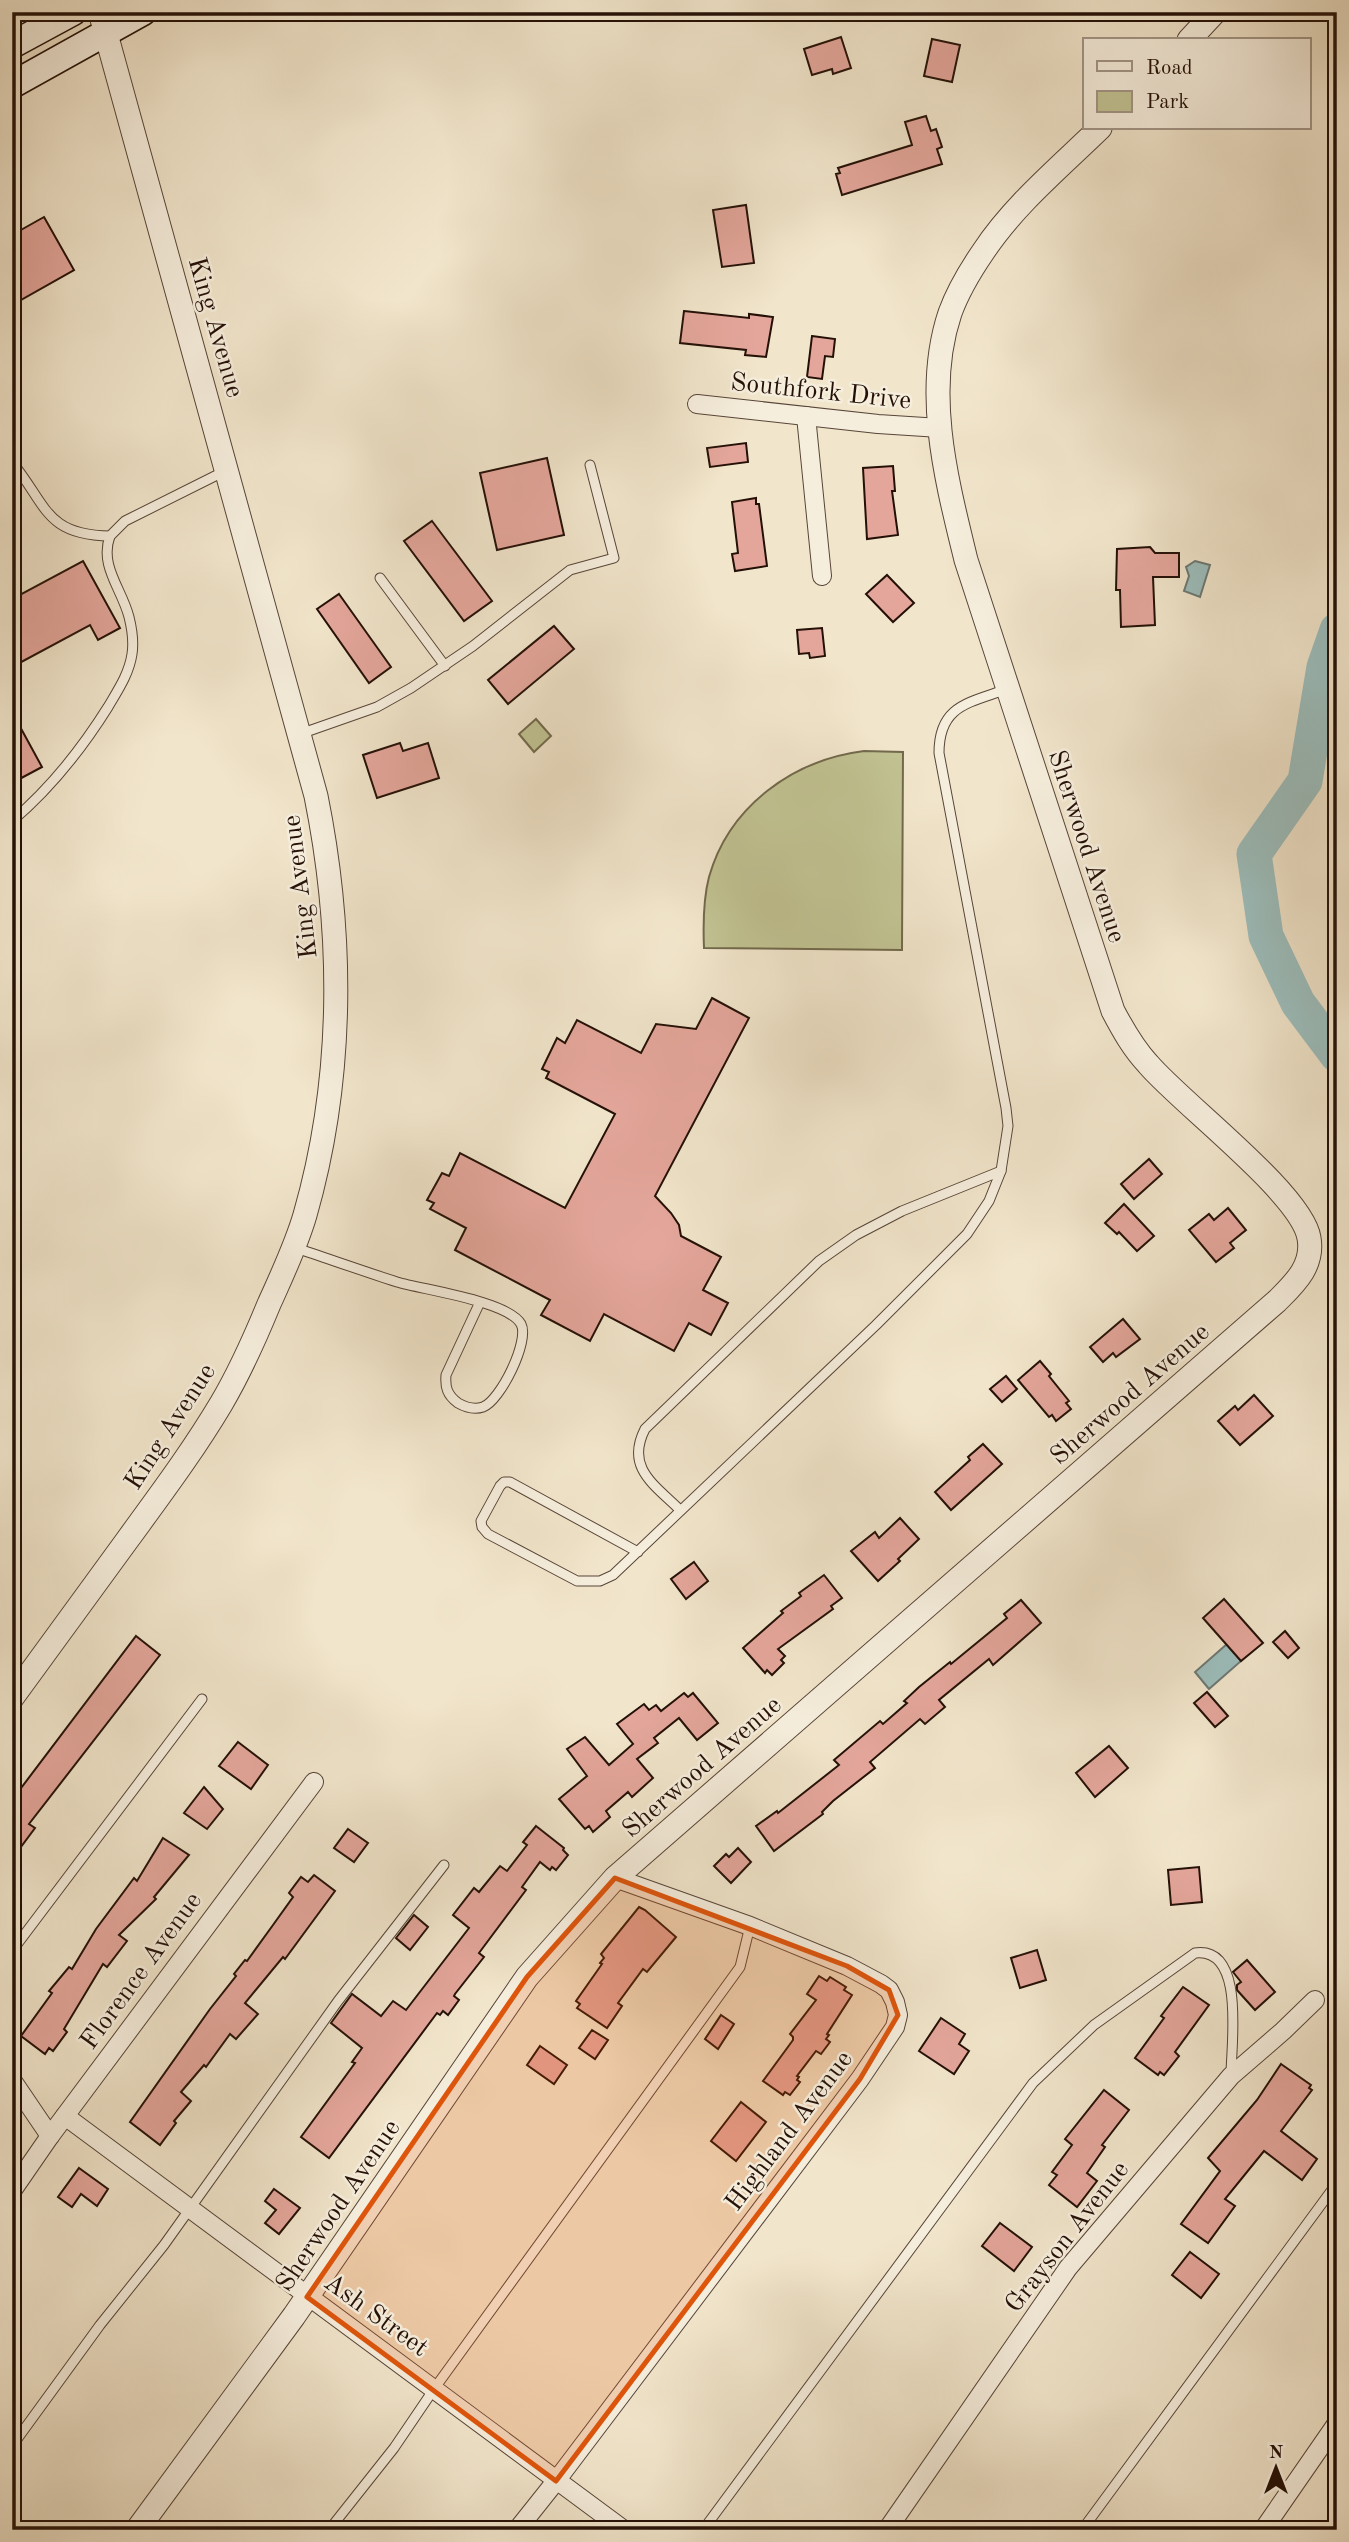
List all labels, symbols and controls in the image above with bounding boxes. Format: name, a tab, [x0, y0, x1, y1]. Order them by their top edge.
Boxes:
legend	[1083, 38, 1310, 130]
text: Road	[1146, 58, 1193, 79]
text: Park	[1146, 92, 1189, 113]
street label: King Avenue	[183, 254, 248, 401]
street label: Southfork Drive	[729, 370, 912, 414]
street label: Sherwood Avenue	[1043, 747, 1130, 946]
street label: King Avenue	[279, 813, 323, 960]
street label: Sherwood Avenue	[1046, 1319, 1215, 1470]
street label: King Avenue	[120, 1359, 221, 1495]
street label: Sherwood Avenue	[618, 1692, 787, 1843]
street label: Florence Avenue	[76, 1888, 207, 2055]
street label: Highland Avenue	[721, 2046, 858, 2216]
street label: Sherwood Avenue	[272, 2116, 406, 2297]
street label: Grayson Avenue	[1001, 2157, 1134, 2318]
street label: Ash Street	[319, 2269, 433, 2362]
north arrow	[1240, 2434, 1310, 2504]
text: N	[1269, 2444, 1284, 2463]

